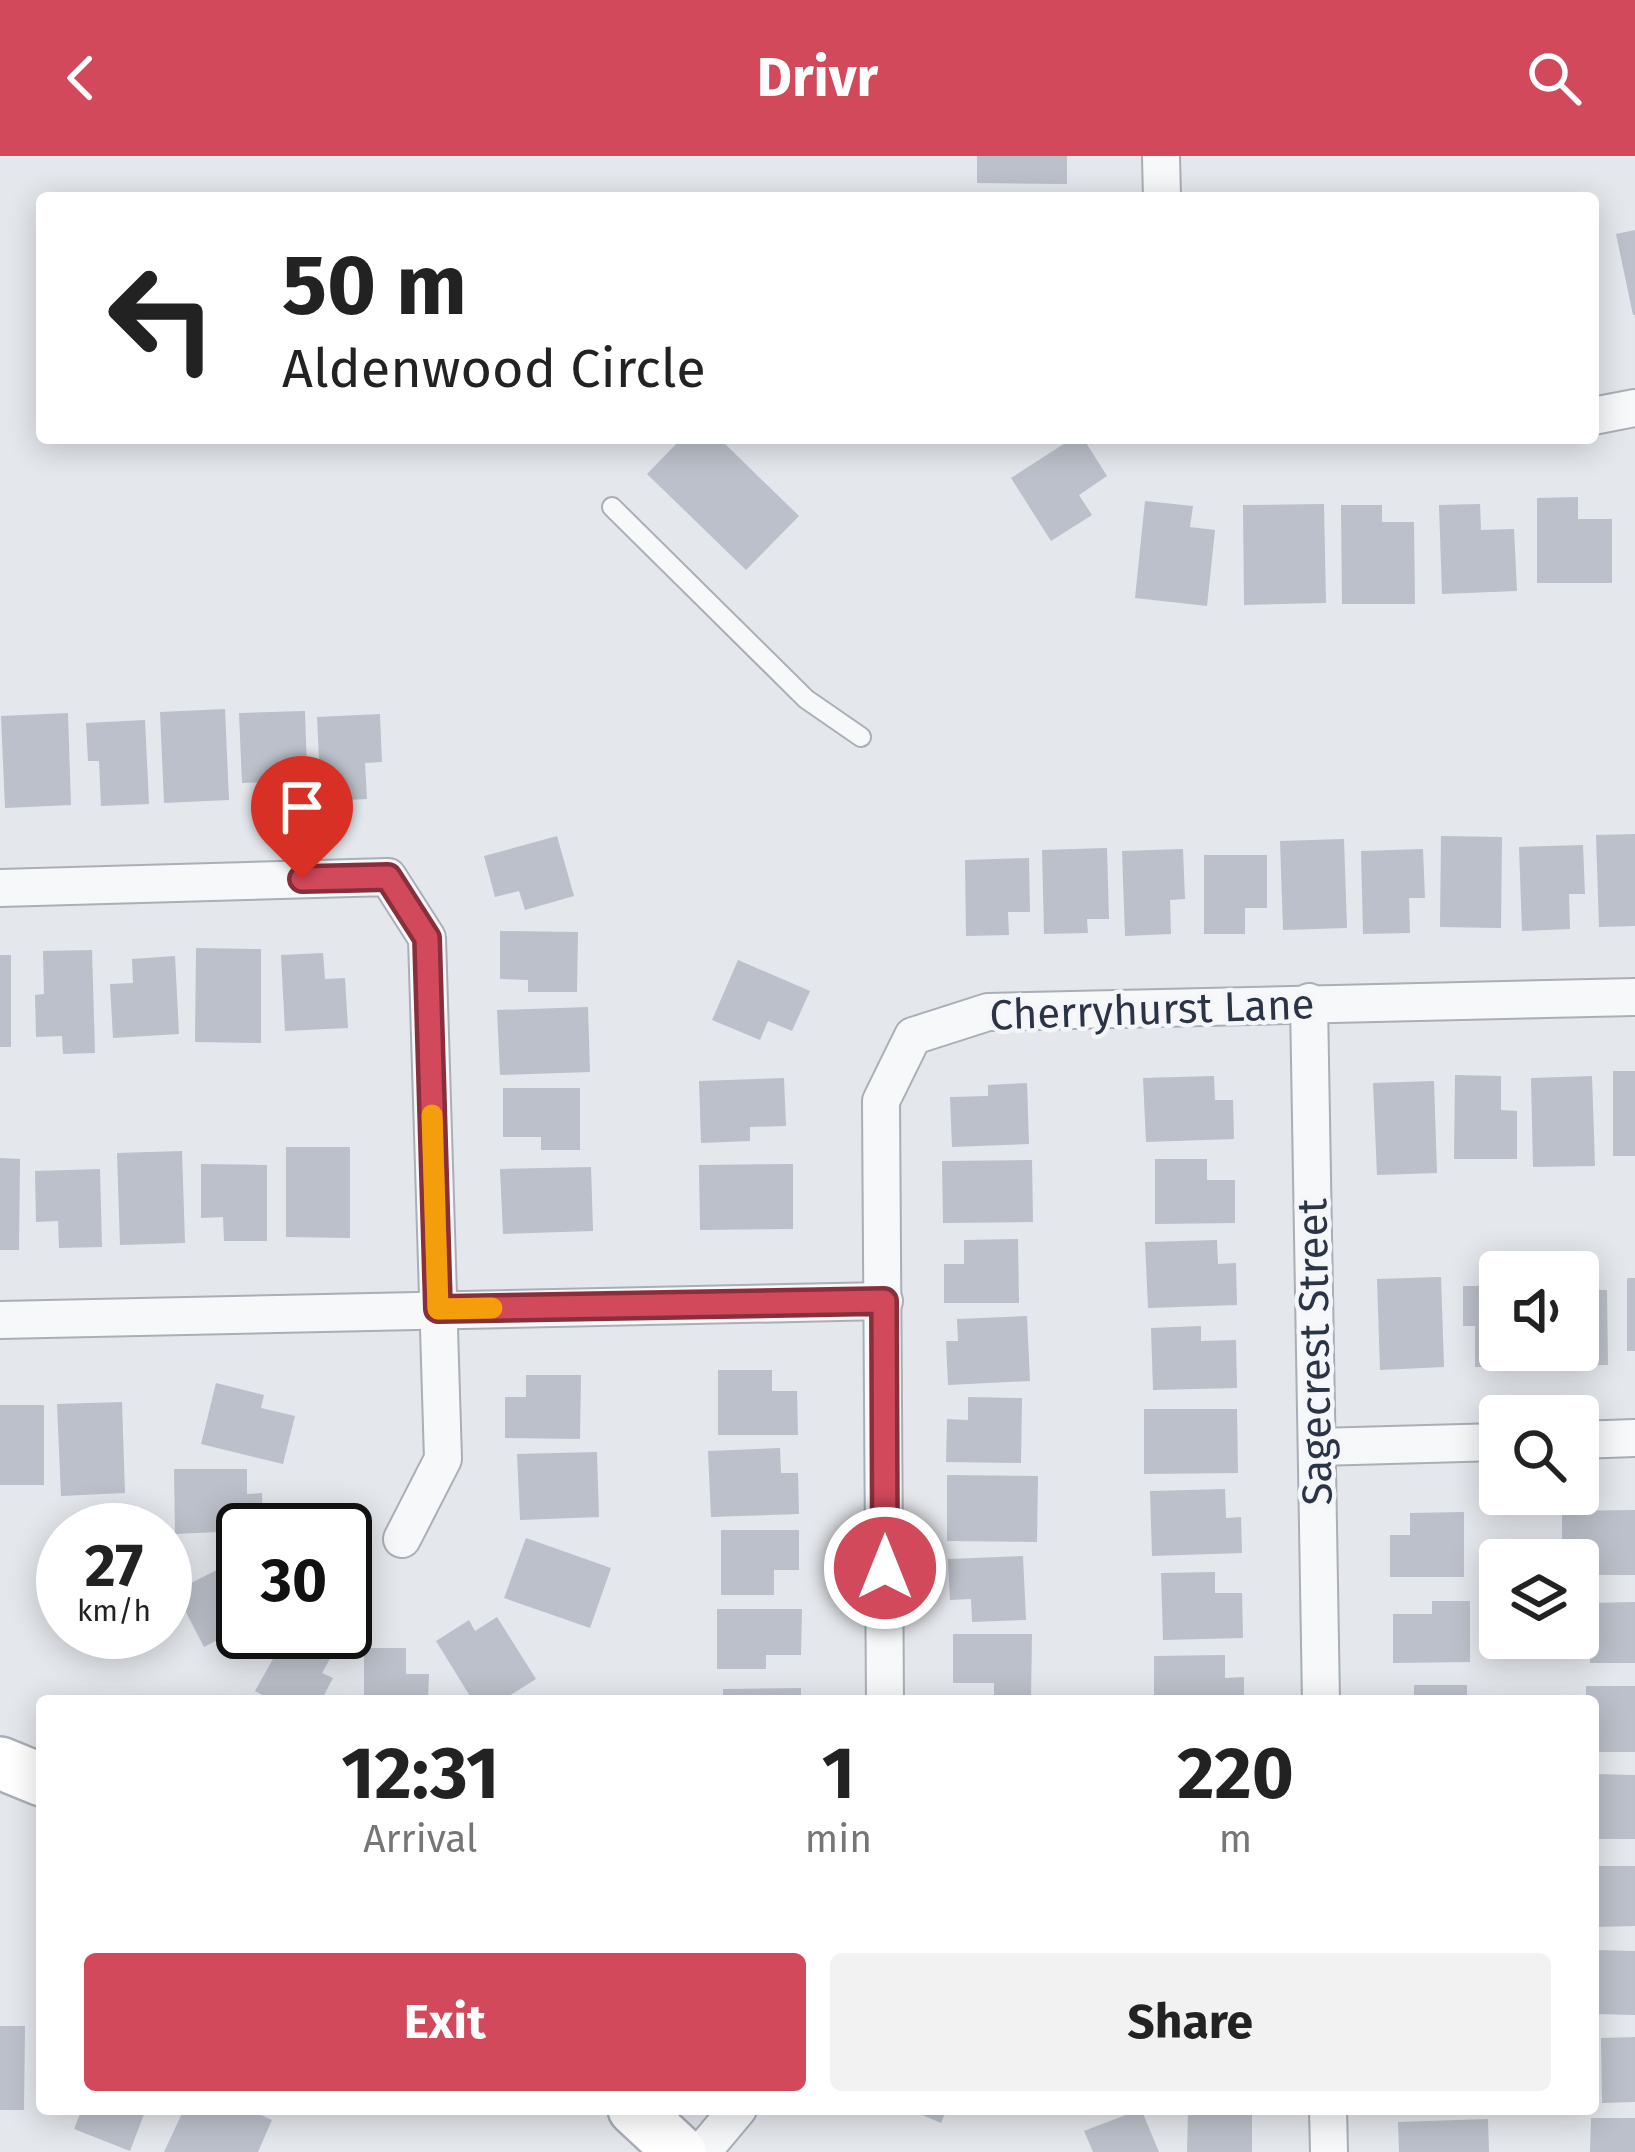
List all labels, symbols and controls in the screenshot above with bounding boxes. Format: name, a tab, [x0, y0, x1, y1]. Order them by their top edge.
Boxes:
icon: back	[48, 45, 114, 111]
icon: search	[1521, 45, 1587, 111]
text: Drivr	[757, 46, 878, 110]
text: 50 m	[282, 235, 467, 336]
icon: left	[84, 240, 240, 396]
text: Aldenwood Circle	[282, 337, 706, 401]
pin	[251, 756, 353, 879]
icon: arrive	[269, 774, 335, 840]
street label: Cherryhurst Lane	[989, 979, 1315, 1041]
street label: Sagecrest Street	[1287, 1197, 1343, 1506]
map controls	[1479, 1251, 1599, 1659]
button: sound	[1479, 1251, 1599, 1371]
button: search	[1479, 1395, 1599, 1515]
speed limit sign: 30	[216, 1503, 372, 1659]
position arrow	[822, 1505, 948, 1631]
text: 27	[85, 1530, 143, 1602]
button: layers	[1479, 1539, 1599, 1659]
text: km/h	[77, 1593, 151, 1629]
text: 12:31	[341, 1731, 500, 1817]
text: 1	[822, 1731, 855, 1817]
text: 220	[1177, 1731, 1294, 1817]
text: Arrival	[363, 1816, 478, 1862]
text: min	[805, 1816, 872, 1862]
text: m	[1219, 1816, 1252, 1862]
button: Exit	[84, 1953, 806, 2091]
button: Share	[830, 1953, 1551, 2091]

